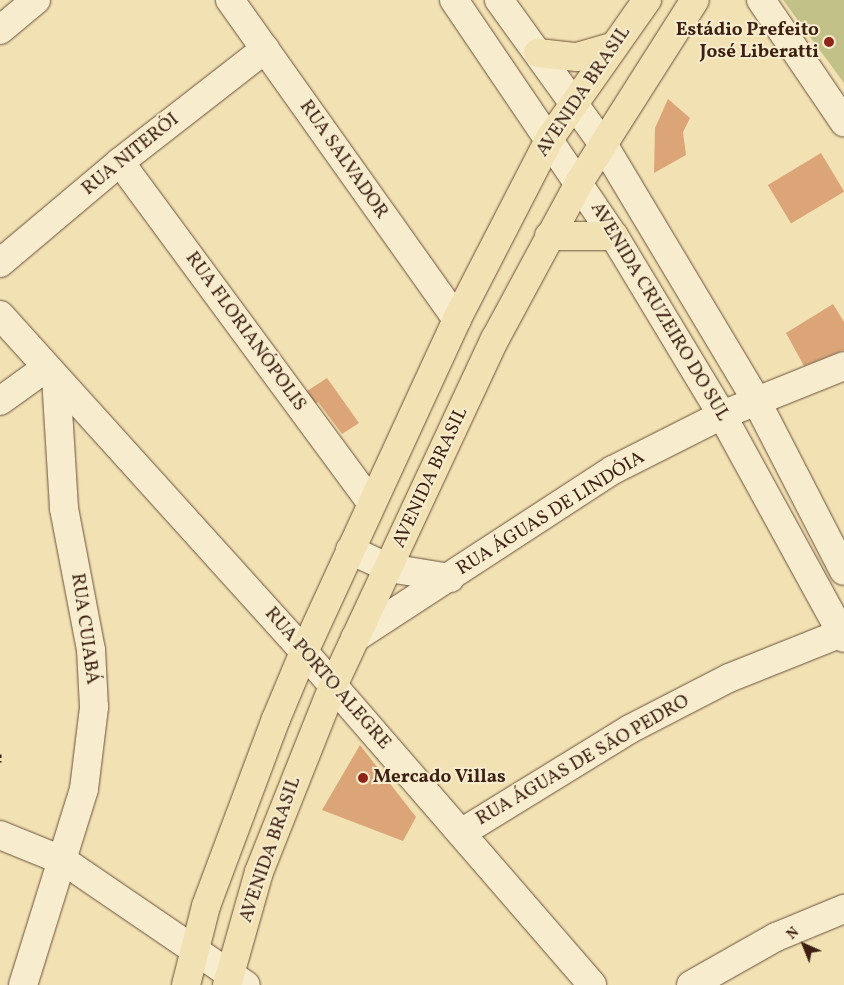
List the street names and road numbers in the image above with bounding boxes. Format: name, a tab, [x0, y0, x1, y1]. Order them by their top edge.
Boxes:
street label: AVENIDA BRASIL	[532, 22, 636, 162]
street label: RUA SALVADOR	[294, 96, 392, 224]
street label: RUA NITERÓI	[78, 109, 184, 201]
street label: AVENIDA CRUZEIRO DO SUL	[585, 199, 733, 425]
street label: RUA FLORIANÓPOLIS	[180, 248, 310, 416]
street label: AVENIDA BRASIL	[388, 404, 474, 552]
street label: RUA ÁGUAS DE LINDÓIA	[453, 447, 649, 581]
street label: RUA CUIABÁ	[65, 572, 103, 686]
street label: RUA PORTO ALEGRE	[259, 603, 395, 755]
street label: RUA ÁGUAS DE SÃO PEDRO	[472, 691, 694, 831]
street label: AVENIDA BRASIL	[235, 774, 307, 926]

